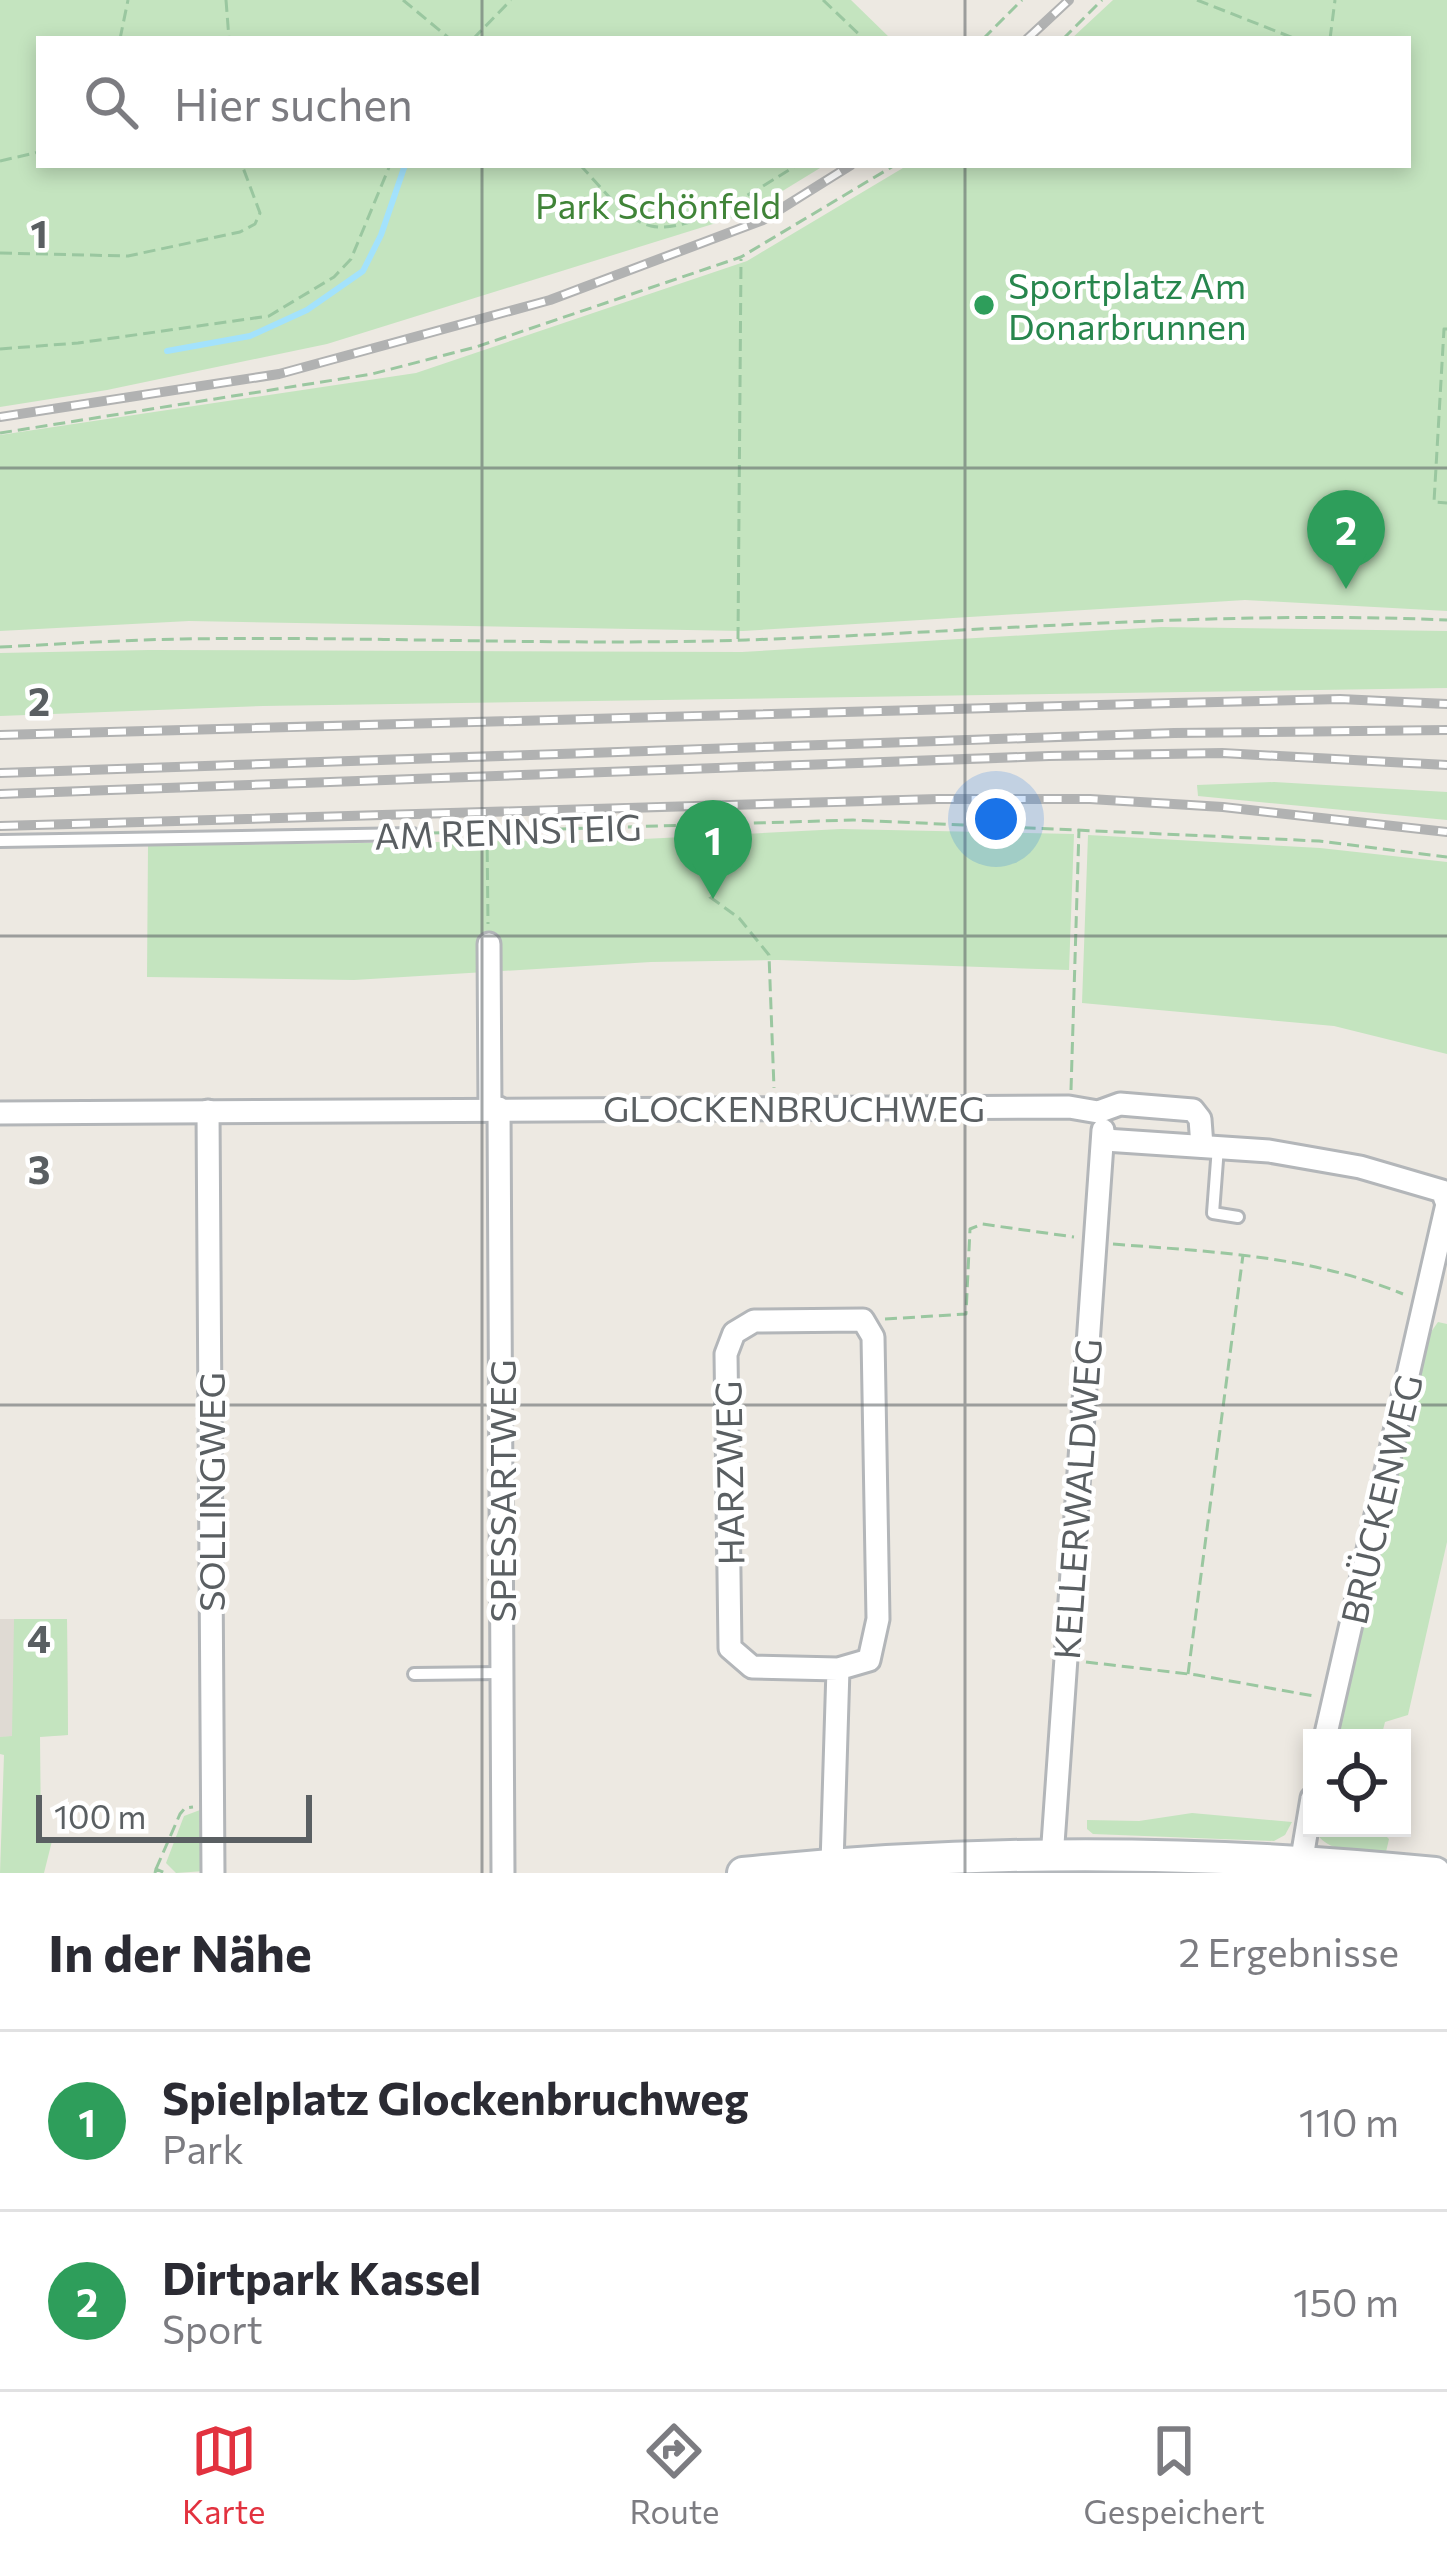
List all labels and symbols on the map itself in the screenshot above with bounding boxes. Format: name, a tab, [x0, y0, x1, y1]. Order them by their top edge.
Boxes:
park label: Park Schönfeld	[535, 182, 781, 226]
text: 1	[30, 208, 48, 256]
place label: Sportplatz Am Donarbrunnen	[1008, 262, 1247, 347]
marker: Sportplatz Am Donarbrunnen	[971, 292, 997, 318]
pin: 2	[1307, 490, 1385, 589]
text: 2	[28, 676, 50, 724]
your location	[966, 789, 1026, 849]
pin: 1	[674, 800, 752, 899]
street label: AM RENNSTEIG	[374, 803, 642, 857]
street label: GLOCKENBRUCHWEG	[603, 1085, 985, 1129]
text: 3	[28, 1144, 50, 1192]
street label: KELLERWALDWEG	[1043, 1337, 1109, 1661]
street label: SPESSARTWEG	[479, 1359, 523, 1623]
street label: BRÜCKENWEG	[1330, 1370, 1430, 1628]
street label: SOLLINGWEG	[188, 1372, 232, 1612]
street label: HARZWEG	[704, 1380, 752, 1566]
text: 4	[27, 1613, 51, 1661]
scale bar	[36, 1789, 312, 1842]

